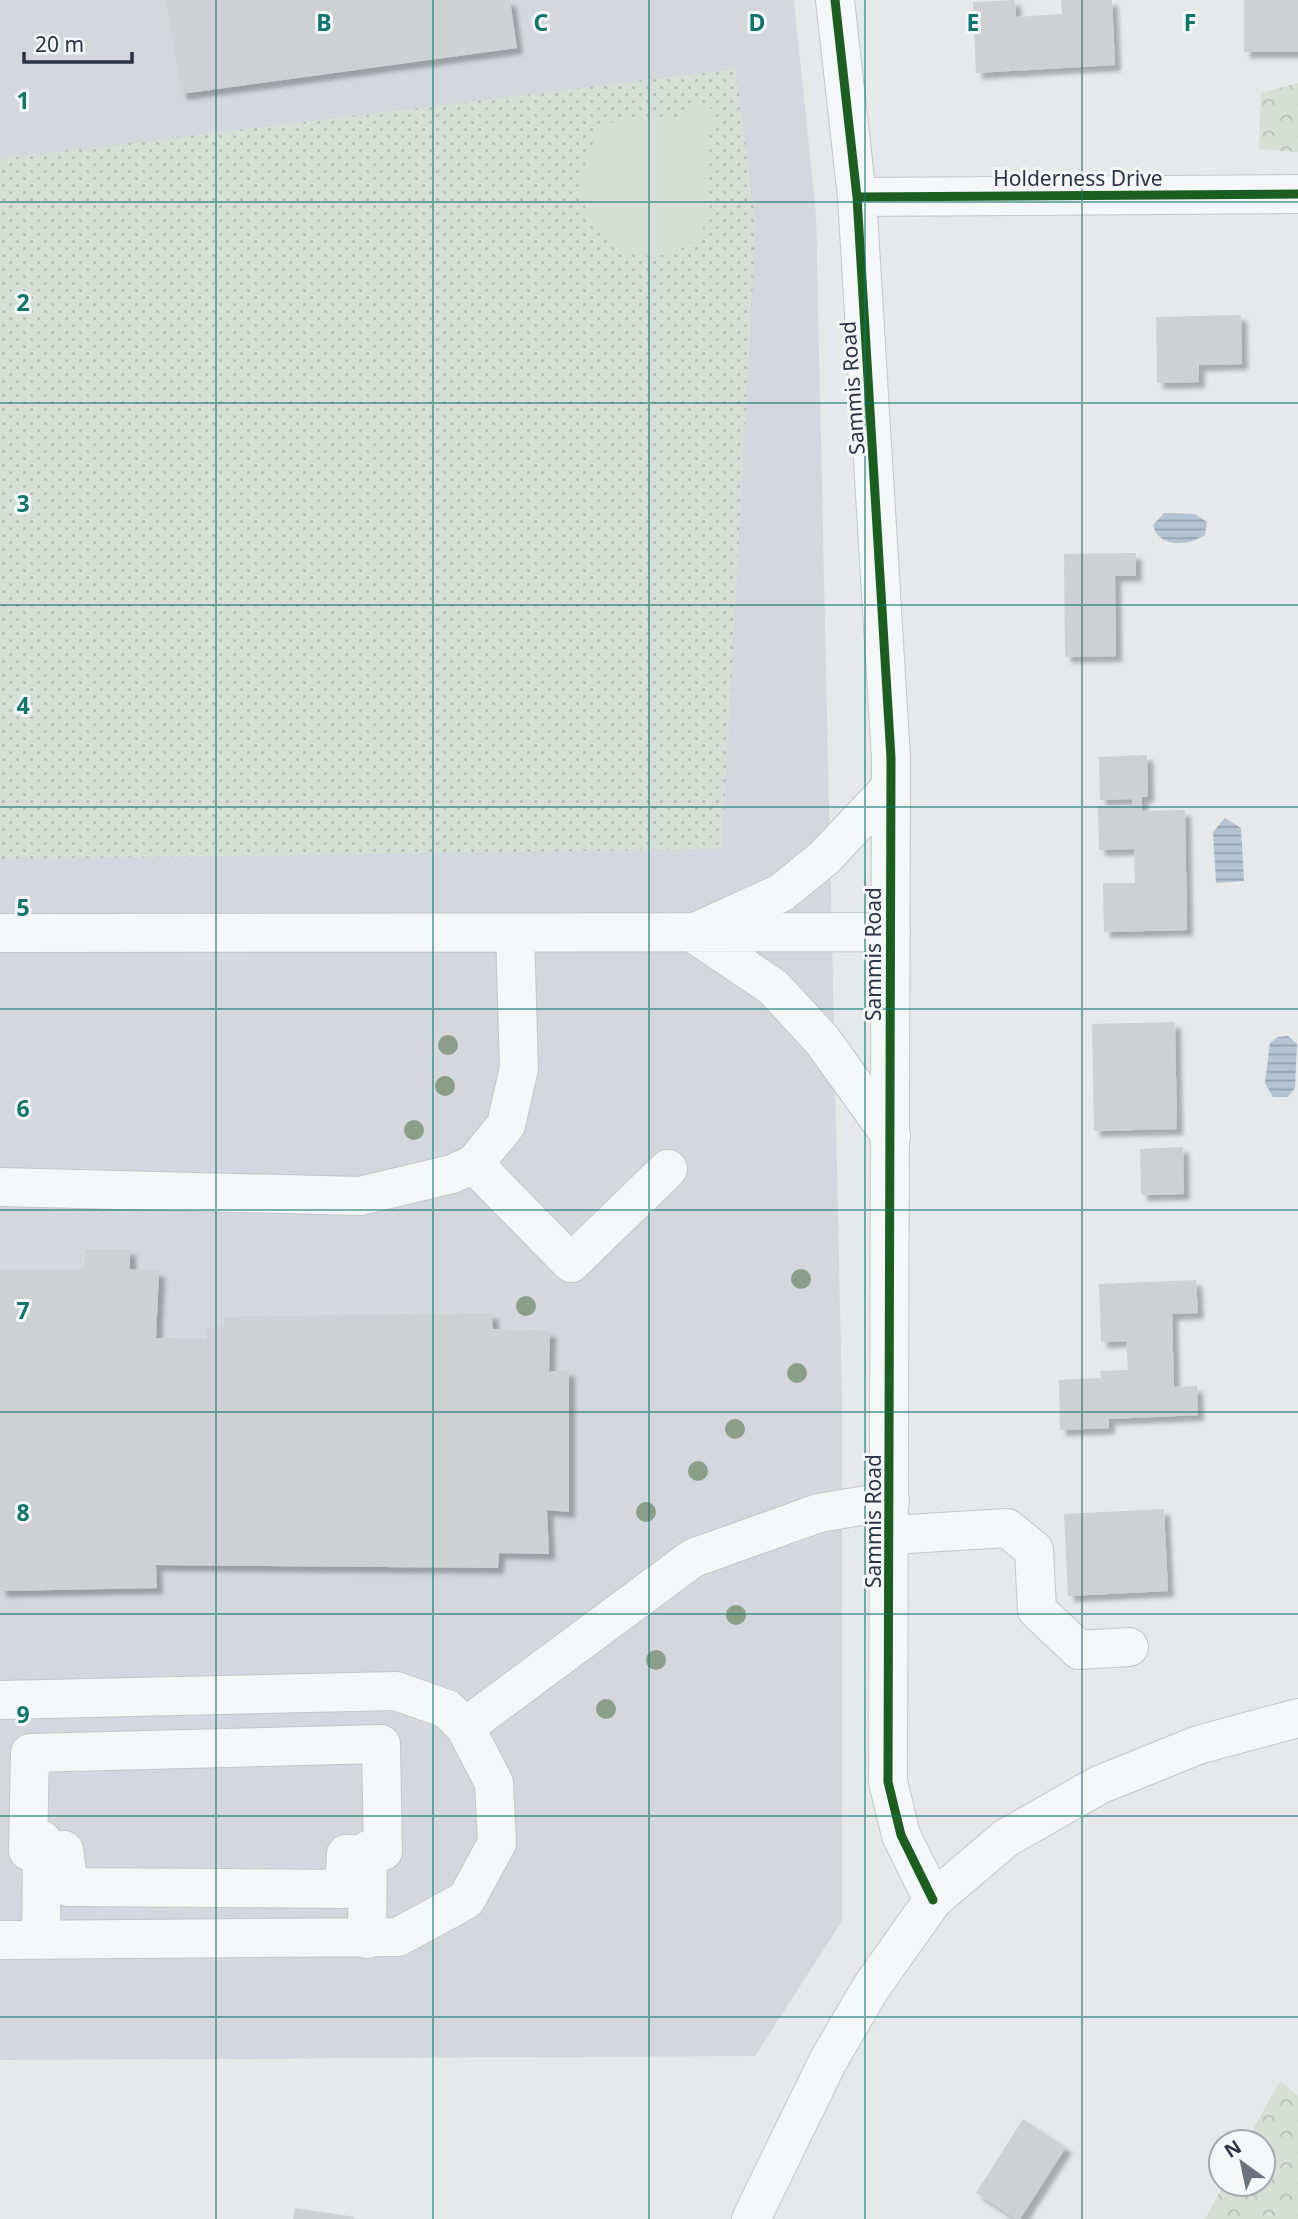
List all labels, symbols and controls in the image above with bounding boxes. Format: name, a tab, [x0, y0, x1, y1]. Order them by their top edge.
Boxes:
text: B	[316, 6, 332, 38]
text: C	[534, 6, 549, 38]
text: D	[749, 6, 765, 38]
text: E	[967, 6, 979, 38]
text: F	[1184, 6, 1196, 38]
scale bar	[24, 21, 133, 65]
text: 20 m	[35, 30, 84, 58]
text: 1	[16, 84, 30, 116]
street label: Holderness Drive	[993, 164, 1163, 192]
text: 2	[16, 286, 30, 318]
street label: Sammis Road	[833, 320, 871, 456]
text: 3	[16, 487, 30, 519]
text: 4	[16, 689, 30, 721]
street label: Sammis Road	[859, 887, 887, 1021]
text: 5	[16, 891, 30, 923]
text: 6	[16, 1092, 30, 1124]
text: 7	[16, 1294, 30, 1326]
street label: Sammis Road	[859, 1454, 887, 1588]
text: 8	[16, 1496, 30, 1528]
text: 9	[16, 1698, 30, 1730]
north arrow	[1207, 2128, 1277, 2198]
text: N	[1219, 2134, 1246, 2164]

